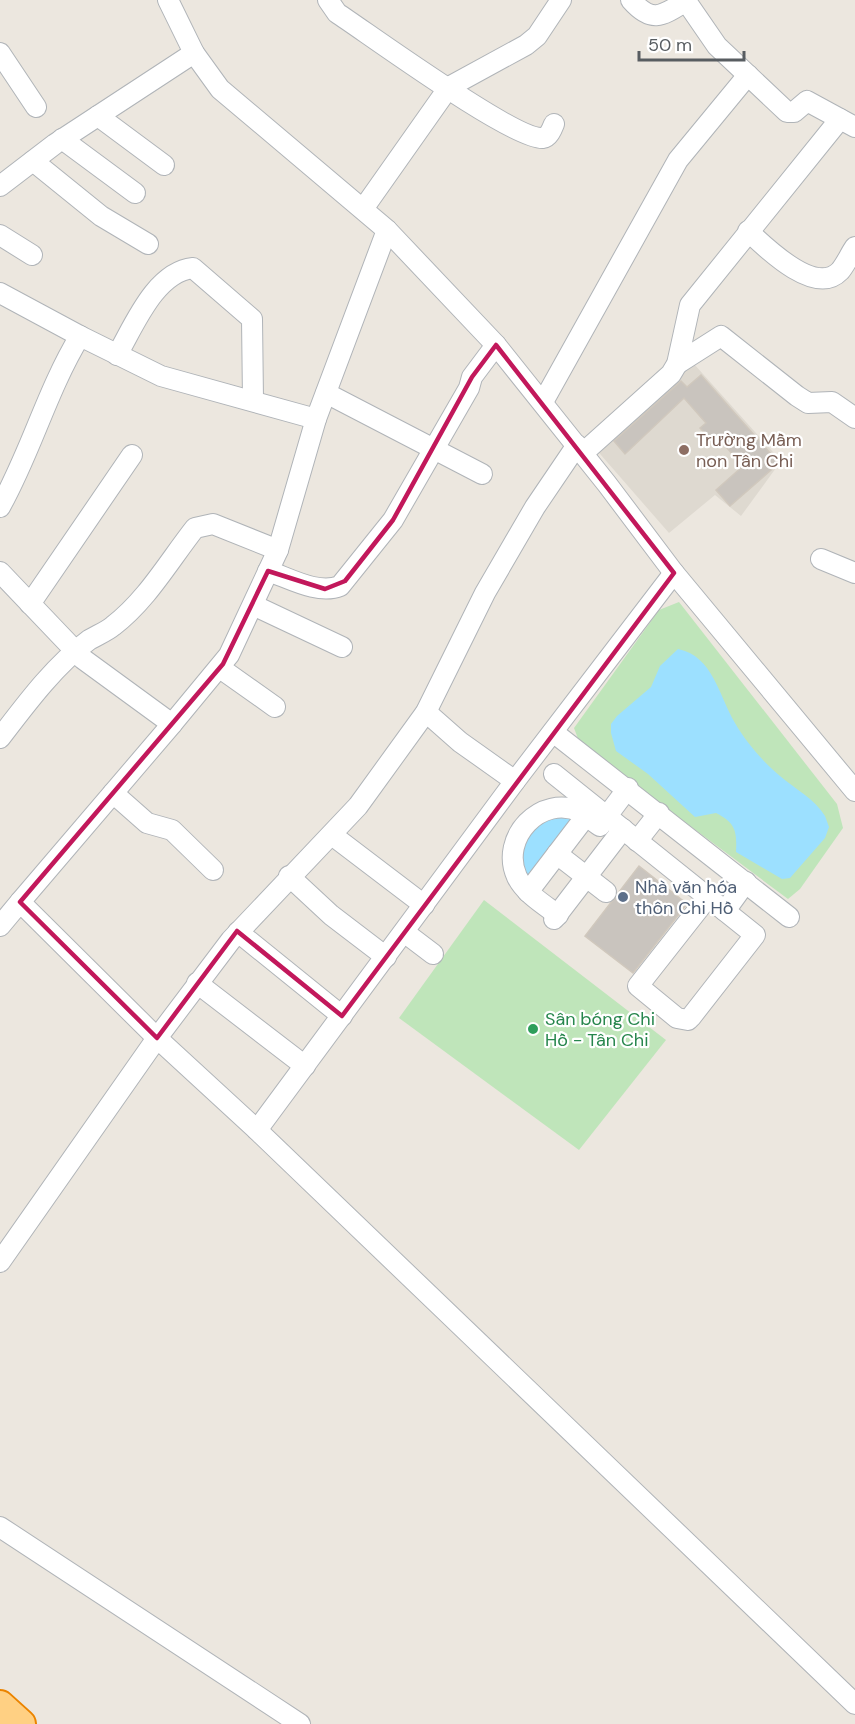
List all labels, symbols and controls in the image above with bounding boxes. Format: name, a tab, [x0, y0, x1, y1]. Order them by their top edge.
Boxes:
scale bar	[639, 24, 744, 62]
text: 50 m	[648, 33, 692, 57]
place label: Trường Mầm non Tân Chi	[696, 428, 802, 473]
marker: Trường Mầm non Tân Chi	[677, 443, 691, 457]
place label: Nhà văn hóa thôn Chi Hồ	[635, 875, 737, 920]
marker: Nhà văn hóa thôn Chi Hồ	[616, 890, 630, 904]
place label: Sân bóng Chi Hồ - Tân Chi	[545, 1007, 655, 1052]
marker: Sân bóng Chi Hồ - Tân Chi	[526, 1022, 540, 1036]

